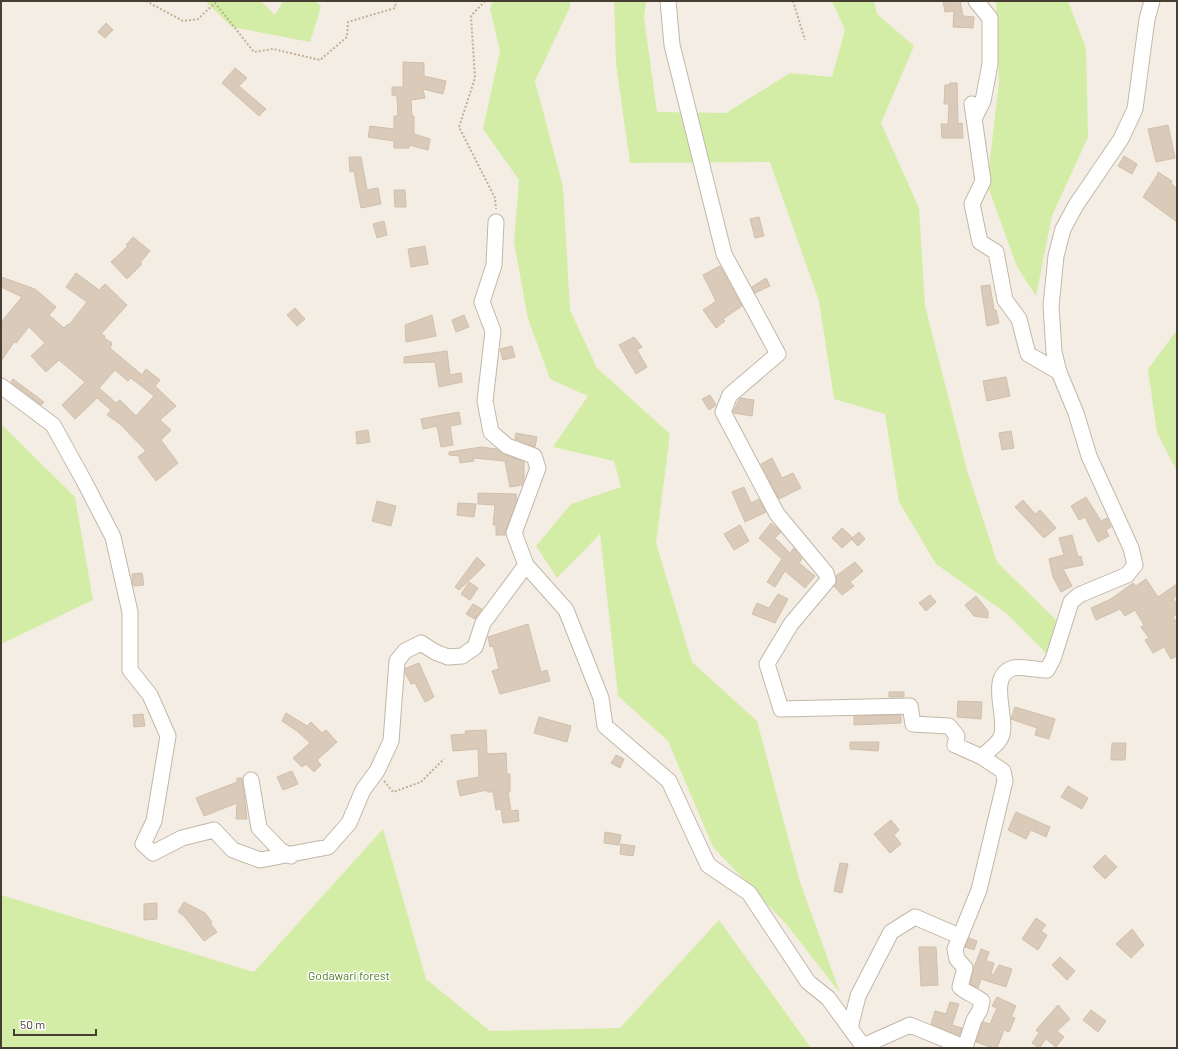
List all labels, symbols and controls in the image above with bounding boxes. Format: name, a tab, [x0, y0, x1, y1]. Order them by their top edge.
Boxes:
park label: Godawari forest	[308, 968, 390, 982]
scale bar	[14, 1011, 96, 1037]
text: 50 m	[20, 1017, 45, 1031]

